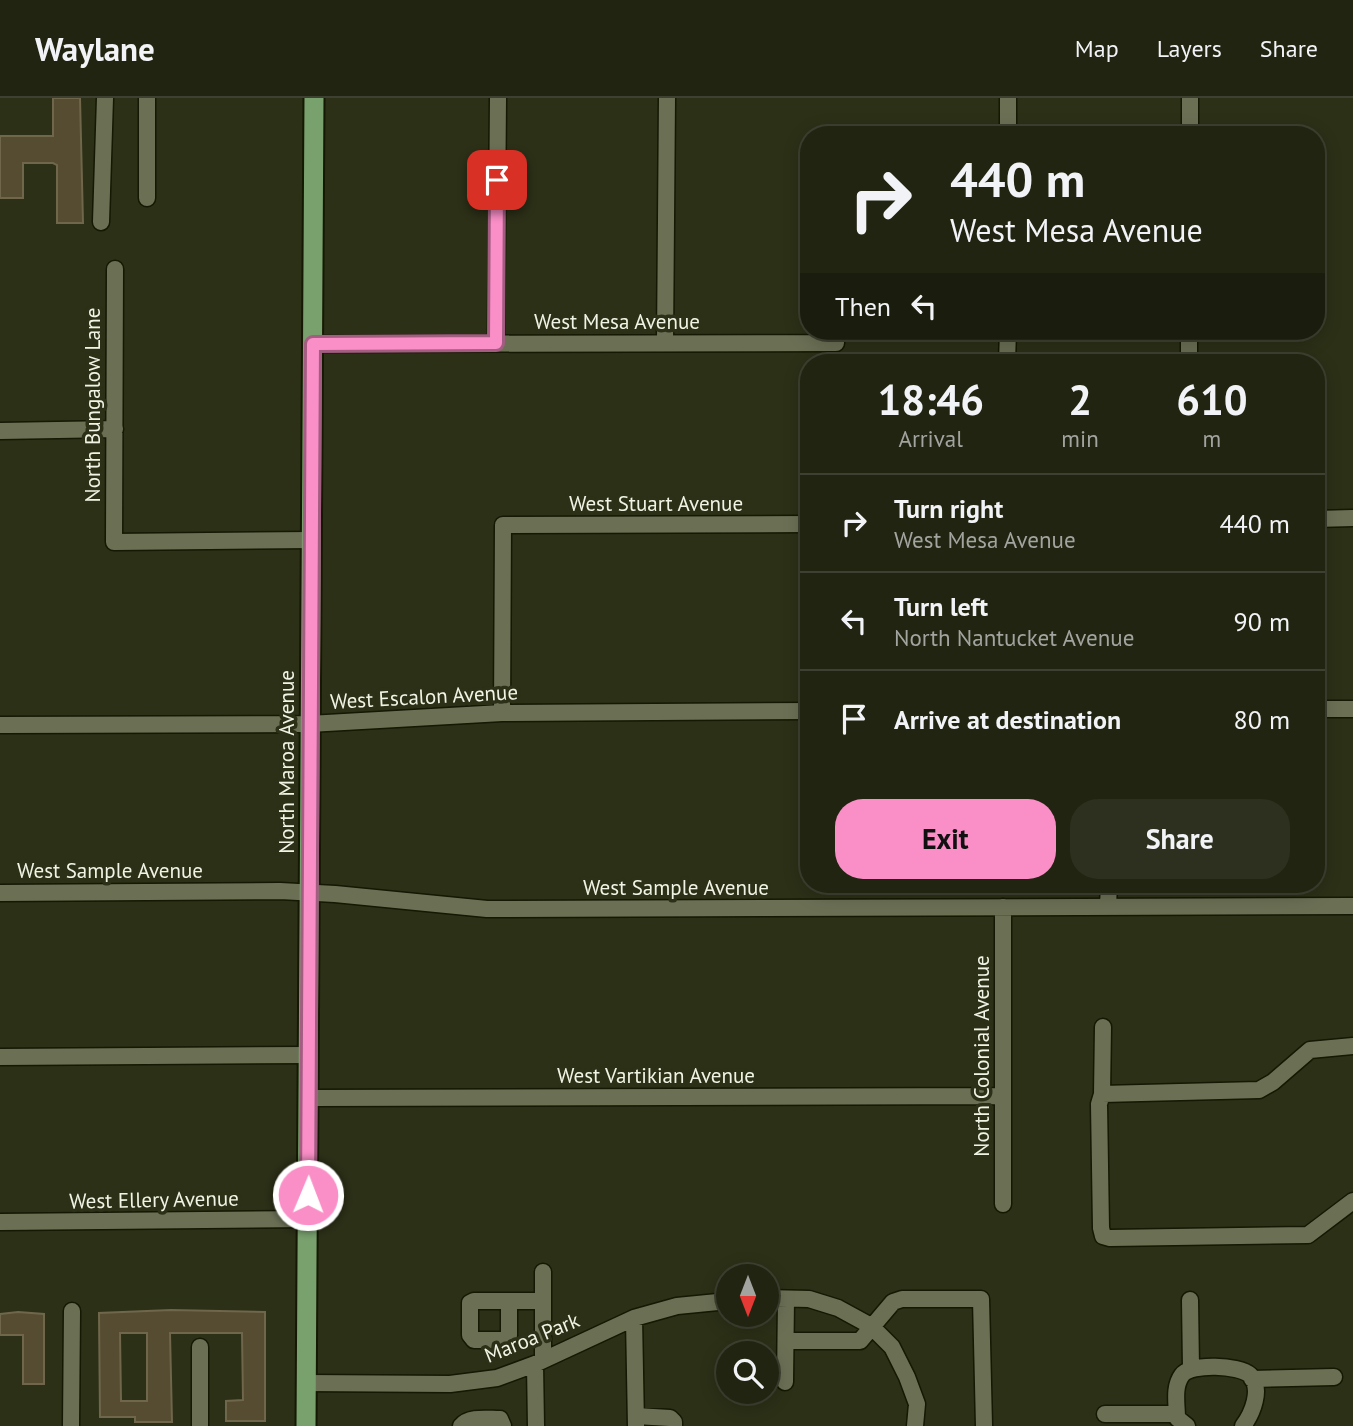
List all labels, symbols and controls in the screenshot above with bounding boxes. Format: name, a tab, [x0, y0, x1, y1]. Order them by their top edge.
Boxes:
text: Waylane	[35, 27, 155, 70]
text: Map	[1075, 33, 1119, 64]
text: Layers	[1157, 33, 1222, 64]
text: Share	[1260, 33, 1318, 64]
text: 440 m	[950, 147, 1085, 211]
pin	[467, 150, 527, 210]
icon: right	[835, 154, 926, 245]
icon: arrive	[478, 161, 516, 199]
text: West Mesa Avenue	[950, 209, 1203, 251]
icon: left	[905, 287, 943, 325]
text: Then	[835, 290, 891, 323]
street label: North Bungalow Lane	[79, 308, 106, 502]
street label: West Mesa Avenue	[534, 308, 700, 335]
text: 18:46	[877, 372, 984, 427]
text: 2	[1068, 372, 1092, 427]
text: 610	[1176, 372, 1248, 427]
text: Arrival	[898, 424, 963, 453]
text: min	[1061, 424, 1099, 453]
text: m	[1203, 424, 1221, 453]
street label: West Stuart Avenue	[569, 490, 743, 517]
text: Turn right	[894, 492, 1003, 525]
icon: right	[835, 504, 873, 542]
text: 440 m	[1219, 507, 1290, 540]
text: West Mesa Avenue	[894, 525, 1076, 554]
text: Turn left	[894, 590, 988, 623]
icon: left	[835, 602, 873, 640]
text: 90 m	[1234, 605, 1290, 638]
text: North Nantucket Avenue	[894, 623, 1134, 652]
street label: North Maroa Avenue	[273, 670, 300, 854]
street label: West Escalon Avenue	[329, 678, 519, 715]
icon: arrive	[835, 700, 873, 738]
text: Arrive at destination	[894, 703, 1121, 736]
text: 80 m	[1234, 703, 1290, 736]
button: Exit	[835, 799, 1056, 879]
button: Share	[1070, 799, 1290, 879]
street label: West Sample Avenue	[17, 857, 203, 884]
street label: West Sample Avenue	[583, 874, 769, 901]
street label: North Colonial Avenue	[968, 955, 995, 1157]
street label: West Vartikian Avenue	[557, 1062, 755, 1089]
position arrow	[271, 1158, 345, 1232]
street label: West Ellery Avenue	[69, 1185, 239, 1214]
north arrow	[716, 1264, 779, 1326]
map controls	[716, 1264, 779, 1404]
street label: Maroa Park	[480, 1306, 583, 1369]
button: search	[716, 1341, 779, 1404]

